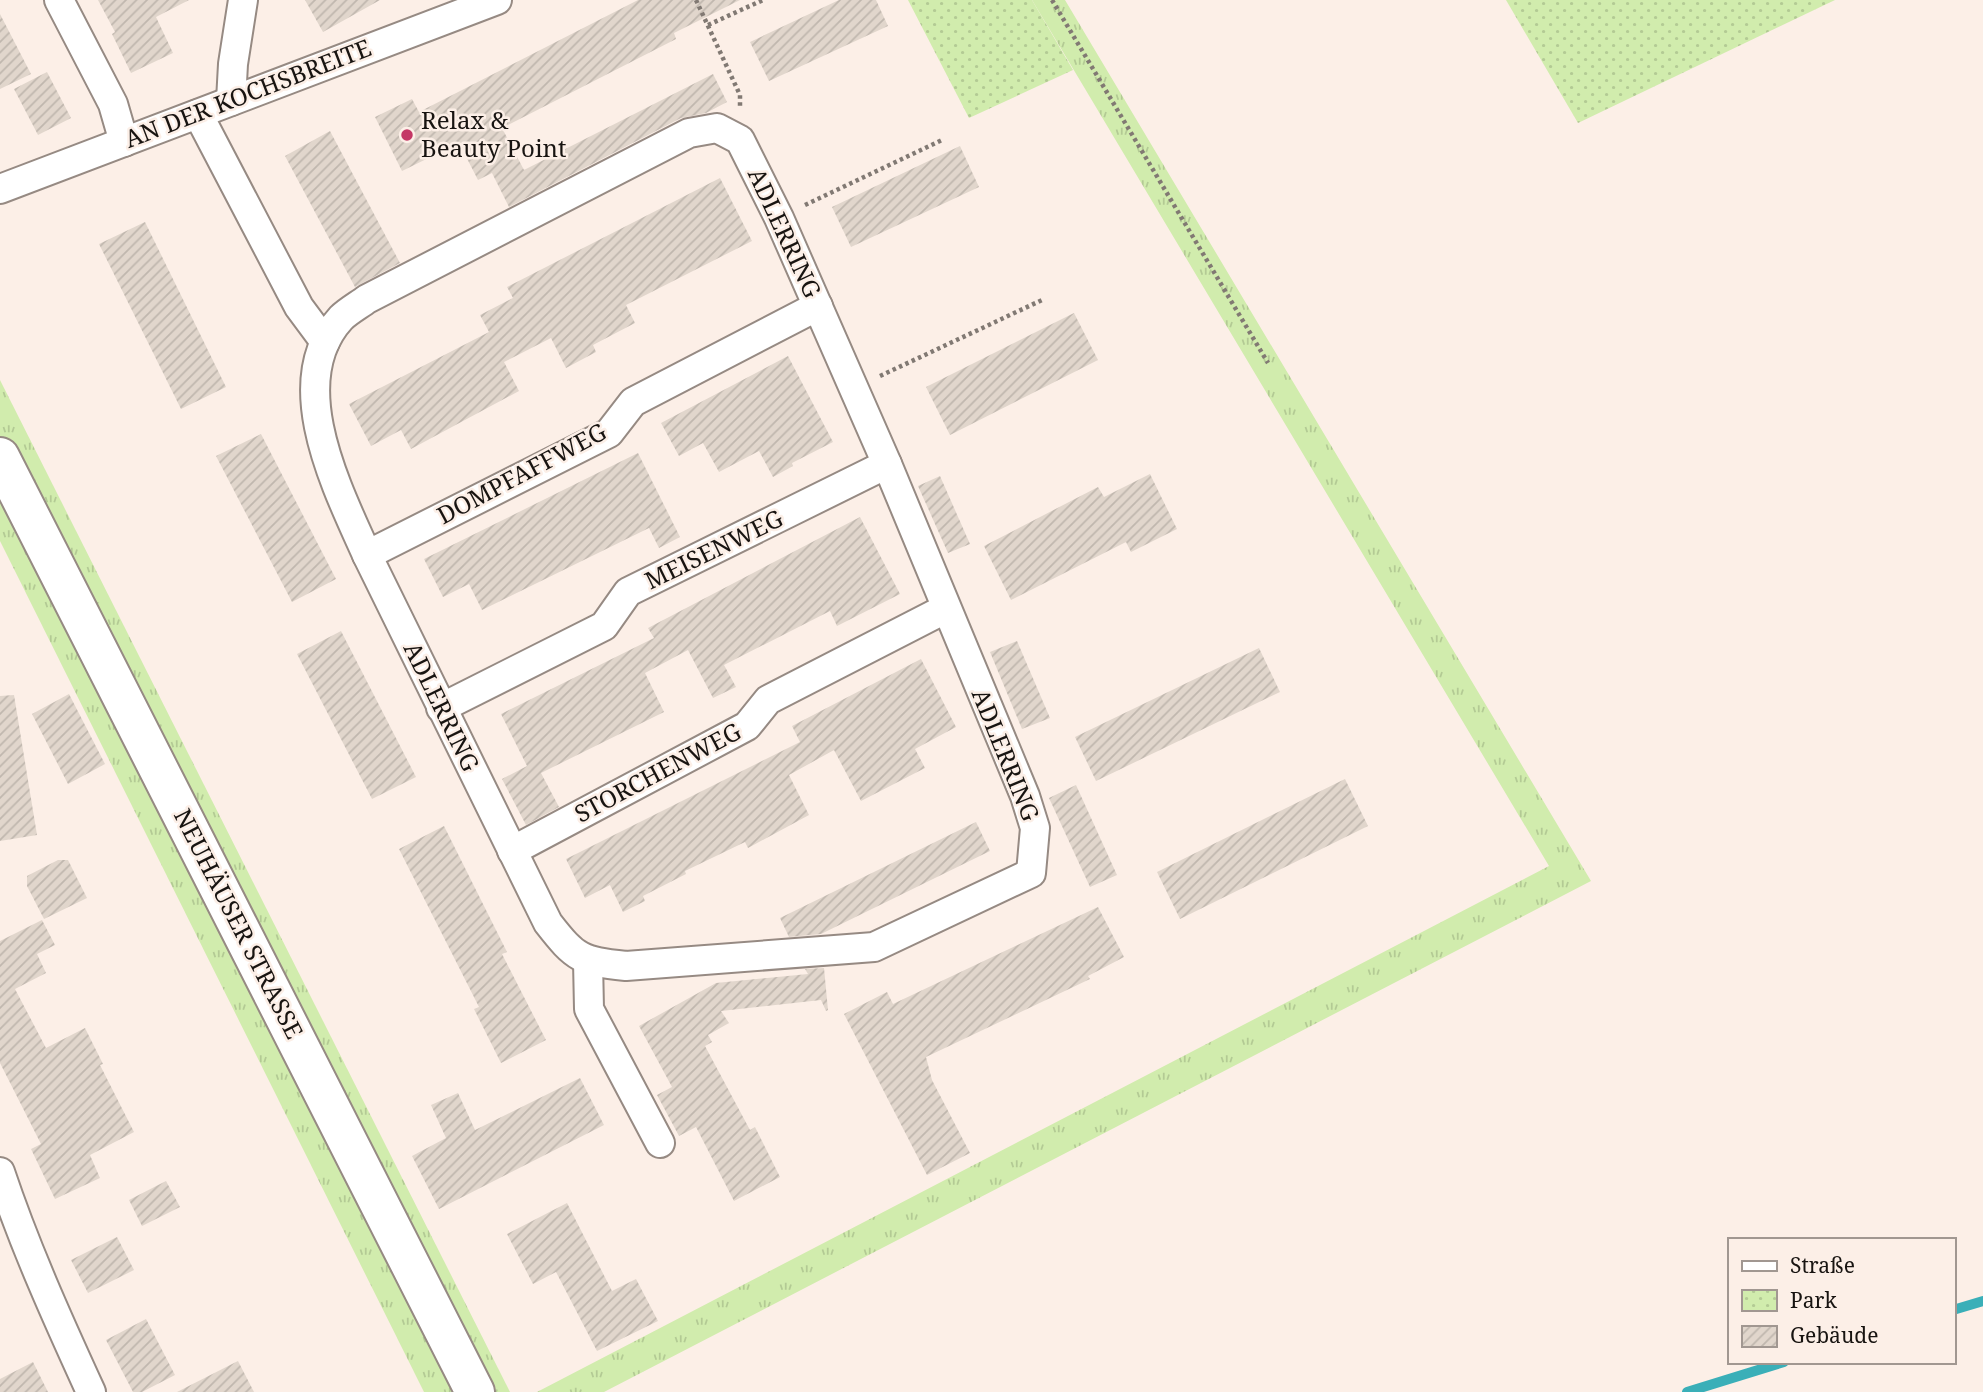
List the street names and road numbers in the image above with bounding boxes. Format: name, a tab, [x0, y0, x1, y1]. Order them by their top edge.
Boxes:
street label: AN DER KOCHSBREITE	[119, 30, 376, 155]
street label: ADLERRING	[741, 162, 830, 303]
street label: DOMPFAFFWEG	[431, 414, 612, 531]
street label: MEISENWEG	[639, 501, 788, 596]
street label: ADLERRING	[397, 636, 488, 776]
street label: ADLERRING	[965, 683, 1048, 826]
street label: STORCHENWEG	[568, 714, 746, 829]
street label: NEUHÄUSER STRASSE	[167, 803, 312, 1044]

